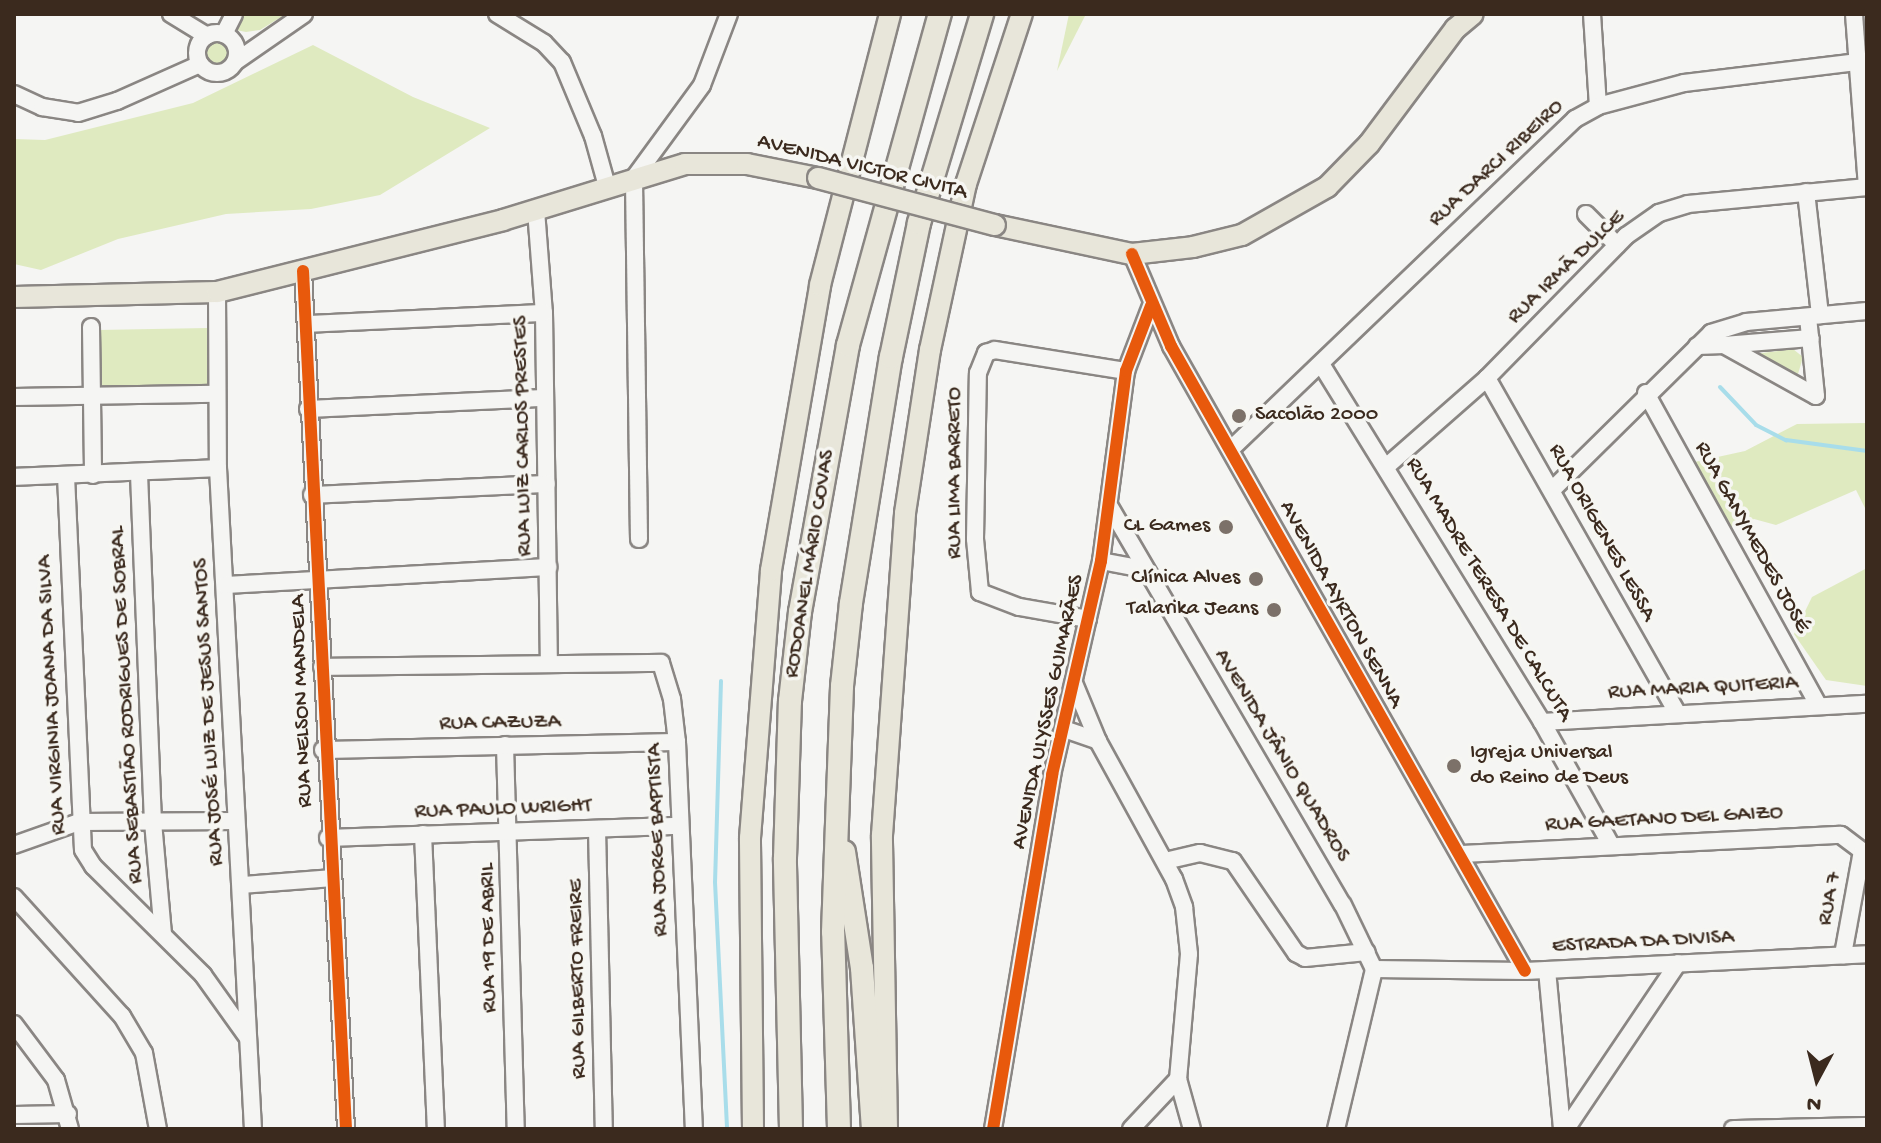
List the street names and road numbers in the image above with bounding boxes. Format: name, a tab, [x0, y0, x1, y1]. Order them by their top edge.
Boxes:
street label: RUA DARCI RIBEIRO	[1424, 95, 1570, 233]
street label: AVENIDA VICTOR CIVITA	[754, 129, 970, 207]
street label: RUA IRMÃ DULCE	[1503, 205, 1631, 331]
street label: RUA LUIZ CARLOS PRESTES	[509, 315, 539, 557]
street label: RUA LIMA BARRETO	[943, 387, 969, 559]
street label: RUA GANYMEDES JOSÉ	[1687, 438, 1815, 638]
street label: RUA ORIGENES LESSA	[1541, 440, 1661, 626]
street label: RODOANEL MÁRIO COVAS	[780, 448, 842, 680]
street label: RUA MADRE TERESA DE CALCUTA	[1399, 453, 1577, 727]
street label: AVENIDA AYRTON SENNA	[1272, 497, 1408, 713]
street label: RUA SEBASTIÃO RODRIGUES DE SOBRAL	[105, 526, 151, 884]
street label: RUA VIRGINIA JOANA DA SILVA	[32, 554, 74, 836]
street label: RUA JOSÉ LUIZ DE JESUS SANTOS	[189, 557, 231, 867]
street label: AVENIDA ULYSSES GUIMARÃES	[1007, 572, 1091, 852]
street label: RUA NELSON MANDELA	[286, 594, 320, 808]
street label: AVENIDA JÂNIO QUADROS	[1207, 645, 1355, 867]
street label: RUA MARIA QUITERIA	[1607, 671, 1799, 707]
street label: RUA CAZUZA	[439, 710, 561, 738]
street label: RUA JORGE BAPTISTA	[642, 743, 676, 937]
street label: RUA PAULO WRIGHT	[414, 794, 592, 826]
street label: RUA GAETANO DEL GAIZO	[1544, 801, 1784, 839]
street label: RUA 19 DE ABRIL	[475, 863, 505, 1013]
street label: RUA 7	[1813, 870, 1849, 928]
street label: RUA GILBERTO FREIRE	[564, 879, 594, 1079]
street label: ESTRADA DA DIVISA	[1551, 925, 1735, 961]

